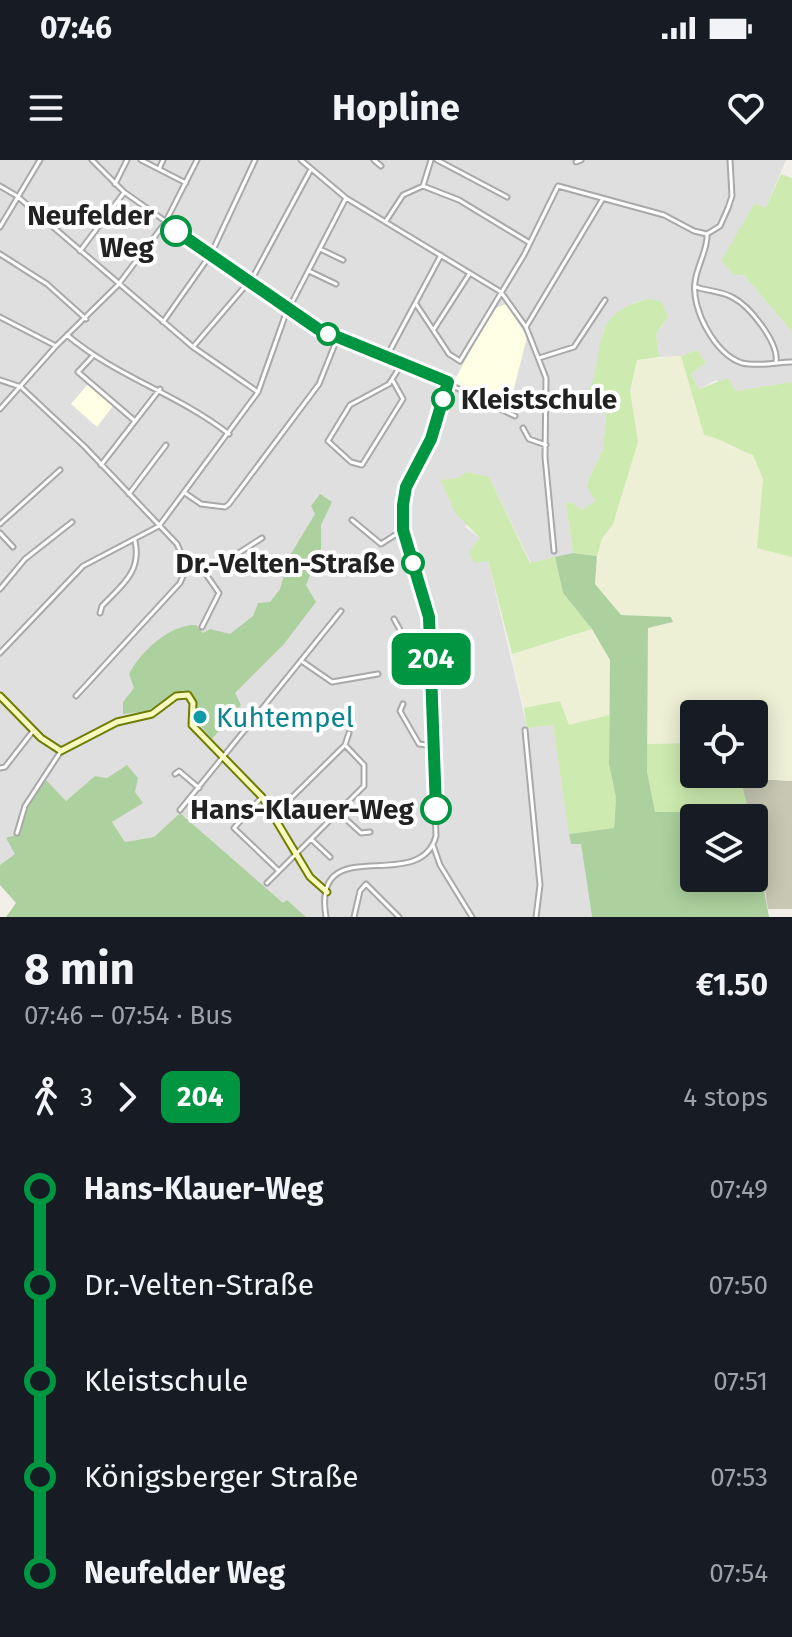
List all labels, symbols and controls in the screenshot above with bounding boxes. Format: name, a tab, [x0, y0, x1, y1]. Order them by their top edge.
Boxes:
text: 07:46	[40, 10, 112, 46]
icon: menu	[24, 86, 68, 130]
text: Hopline	[332, 86, 460, 130]
icon: heart	[724, 86, 768, 130]
place label: Neufelder Weg	[27, 199, 155, 264]
marker: Neufelder Weg	[161, 216, 191, 246]
unlabelled marker	[317, 323, 339, 345]
place label: Kleistschule	[461, 383, 617, 416]
marker: Kleistschule	[432, 388, 454, 410]
place label: Dr.-Velten-Straße	[176, 547, 395, 580]
marker: Dr.-Velten-Straße	[402, 552, 424, 574]
line badge: 204	[385, 633, 477, 685]
text: 204	[408, 642, 454, 675]
map controls	[680, 700, 768, 892]
button: locate	[680, 700, 768, 788]
place label: Kuhtempel	[216, 701, 354, 734]
marker: Kuhtempel	[191, 708, 209, 726]
place label: Hans-Klauer-Weg	[190, 793, 415, 826]
marker: Hans-Klauer-Weg	[421, 794, 451, 824]
button: layers	[680, 804, 768, 892]
text: 8 min	[24, 943, 135, 996]
text: €1.50	[696, 967, 768, 1003]
text: 07:46 – 07:54 · Bus	[24, 1000, 232, 1031]
icon: walk	[24, 1075, 68, 1119]
icon: forward	[105, 1075, 149, 1119]
text: 204	[177, 1080, 224, 1113]
text: 3	[80, 1082, 93, 1113]
text: 4 stops	[683, 1082, 768, 1113]
text: Hans-Klauer-Weg	[84, 1171, 324, 1207]
text: 07:49	[709, 1174, 768, 1205]
text: Dr.-Velten-Straße	[84, 1267, 314, 1303]
text: 07:50	[709, 1270, 768, 1301]
text: Kleistschule	[84, 1363, 248, 1399]
text: 07:51	[713, 1366, 768, 1397]
text: Königsberger Straße	[84, 1459, 359, 1495]
text: 07:53	[710, 1462, 768, 1493]
text: Neufelder Weg	[84, 1555, 285, 1591]
text: 07:54	[709, 1558, 768, 1589]

